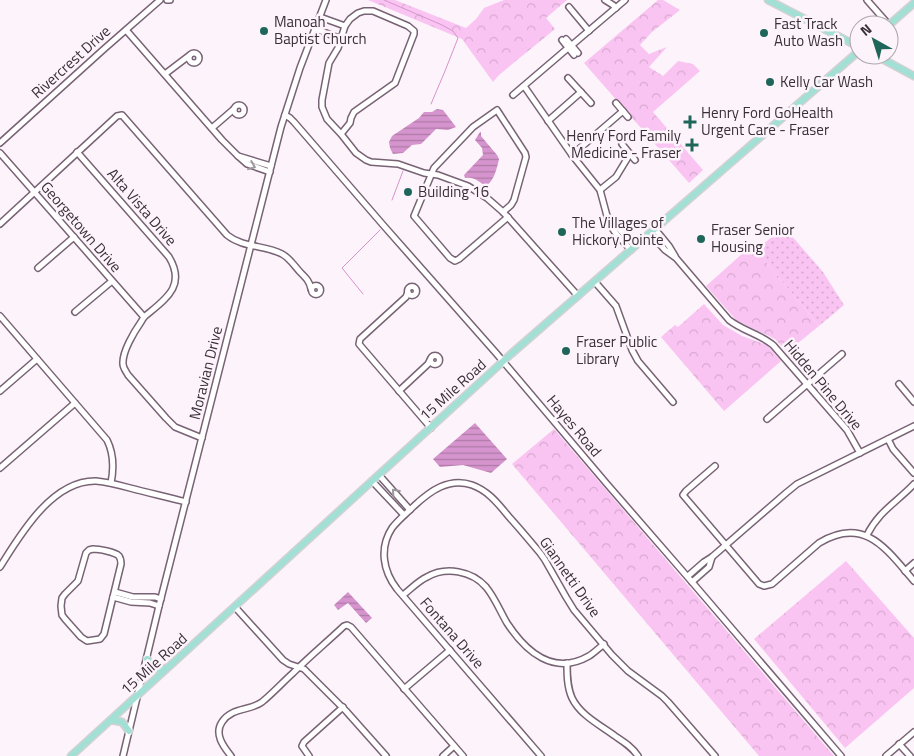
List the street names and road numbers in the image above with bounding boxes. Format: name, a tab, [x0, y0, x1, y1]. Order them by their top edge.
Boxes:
street label: Rivercrest Drive	[26, 20, 115, 104]
street label: Alta Vista Drive	[102, 163, 183, 251]
street label: Georgetown Drive	[35, 176, 127, 277]
street label: Moravian Drive	[183, 324, 228, 422]
street label: Hidden Pine Drive	[779, 334, 868, 435]
street label: 15 Mile Road	[414, 353, 491, 426]
street label: Hayes Road	[541, 390, 607, 462]
street label: Giannetti Drive	[534, 532, 607, 622]
street label: Fontana Drive	[415, 592, 490, 673]
street label: 15 Mile Road	[115, 627, 192, 700]

